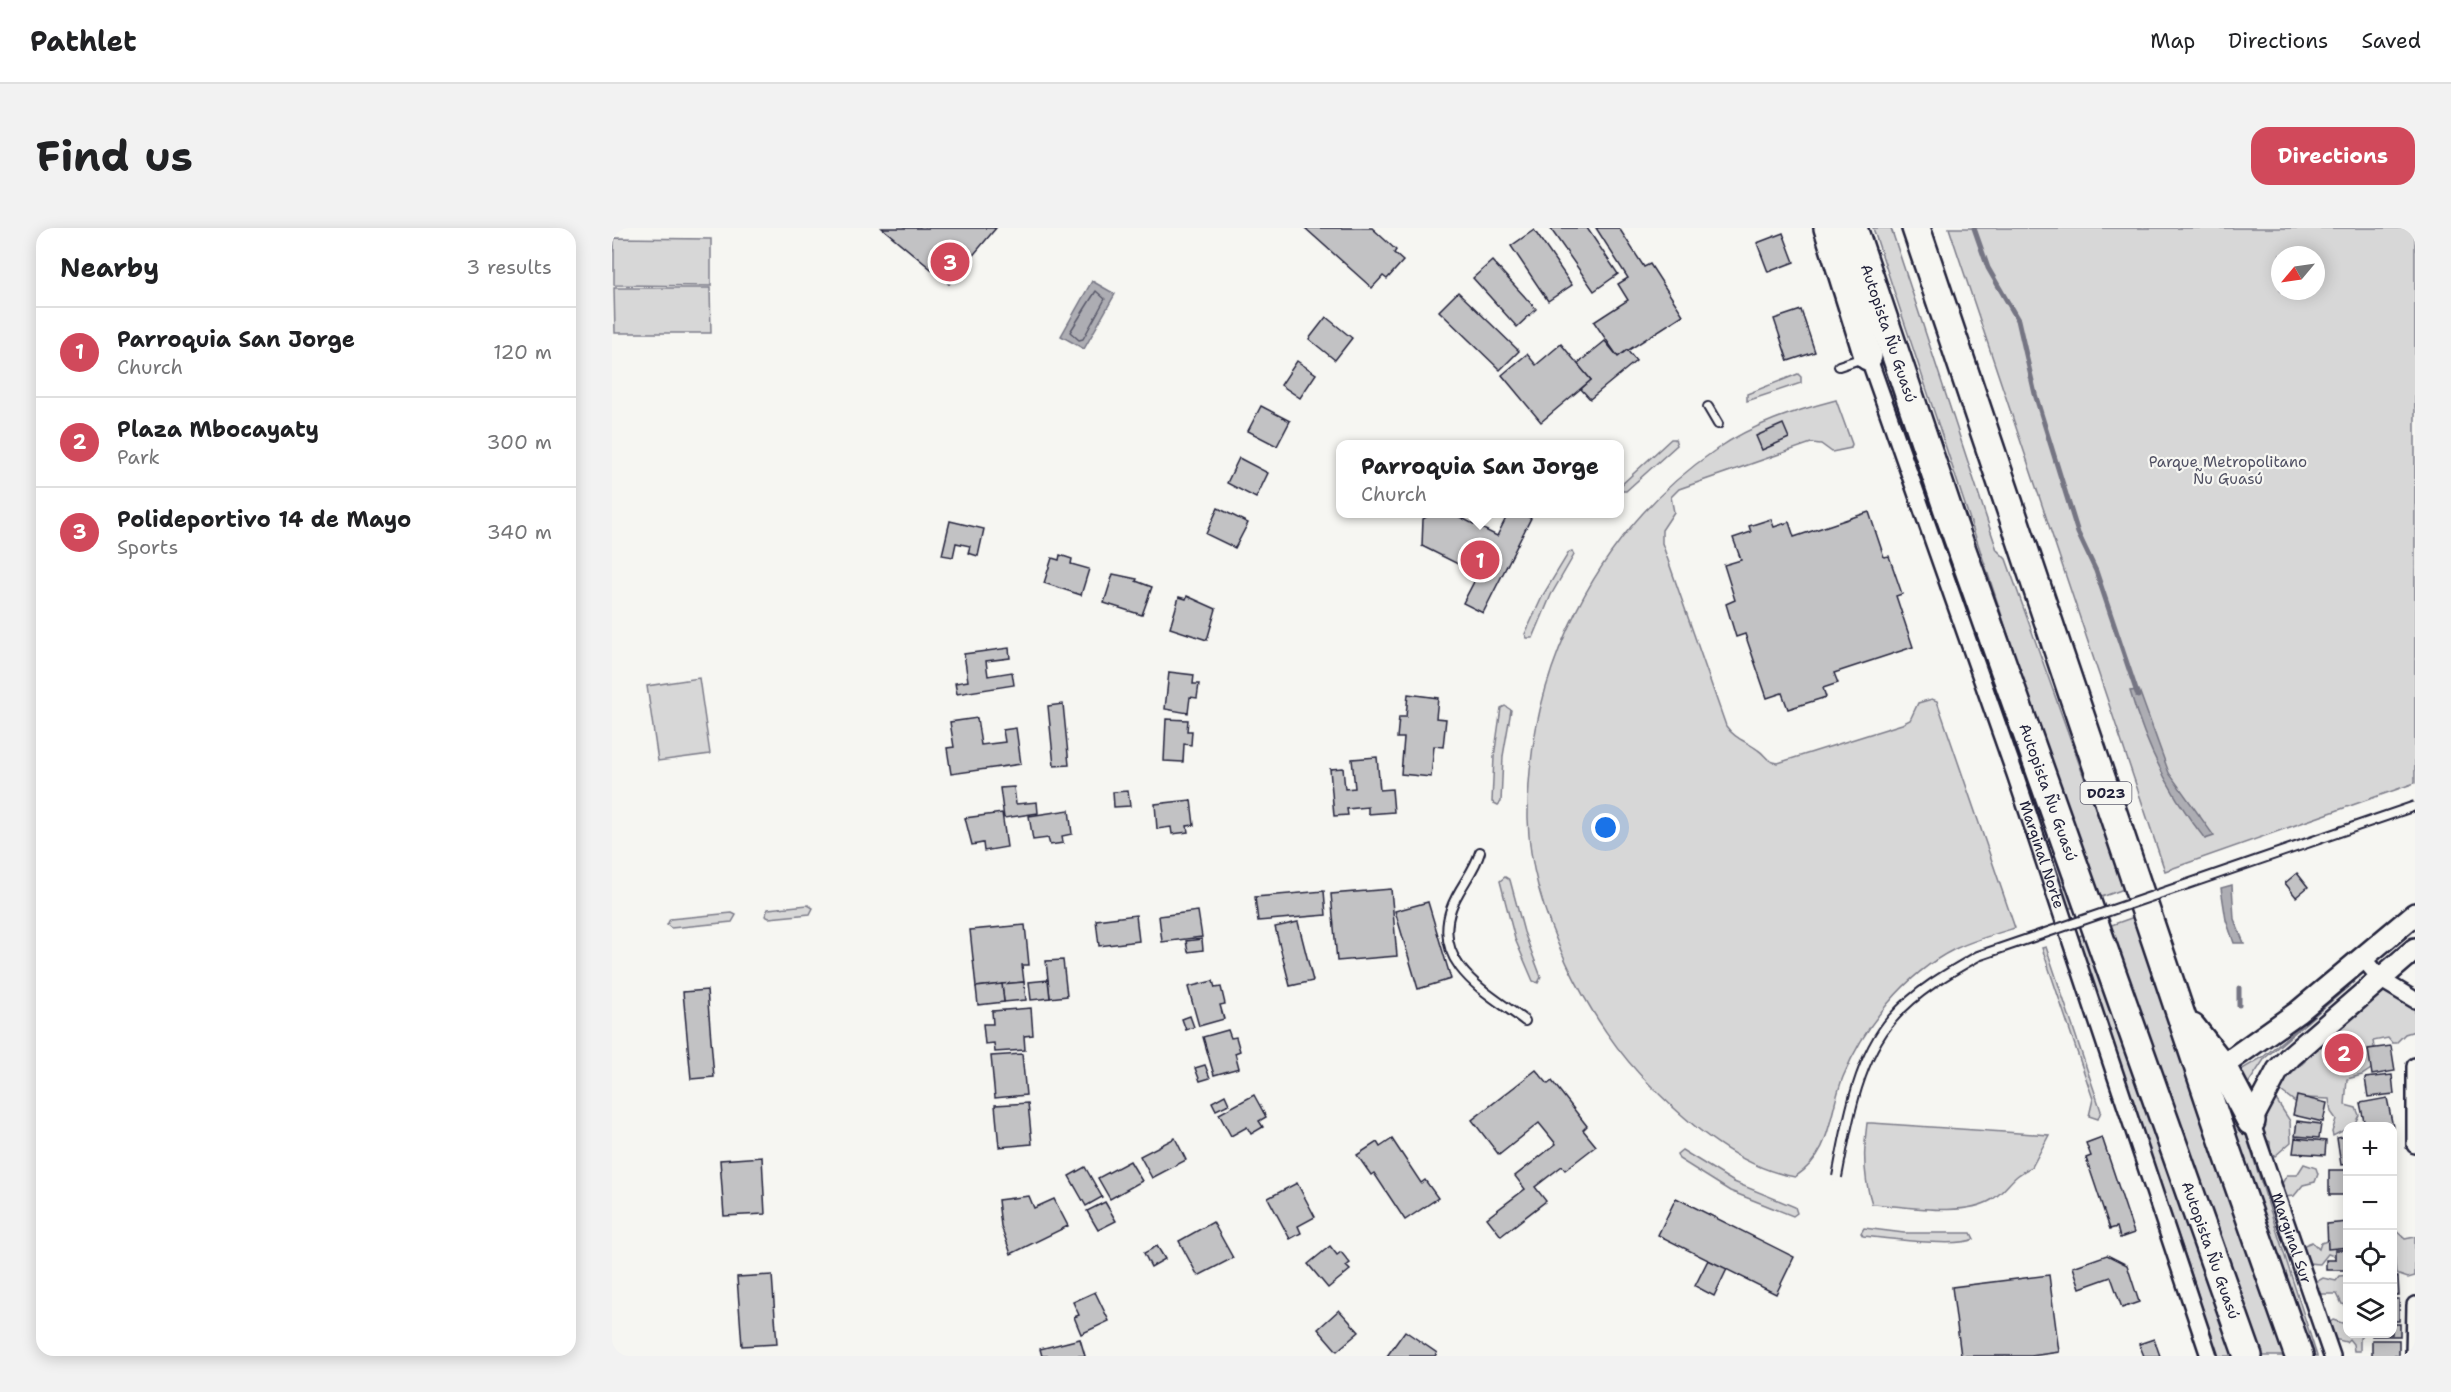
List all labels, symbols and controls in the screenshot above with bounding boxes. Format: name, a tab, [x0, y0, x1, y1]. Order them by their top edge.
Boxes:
text: Pathlet	[30, 22, 137, 60]
text: Map	[2150, 27, 2195, 55]
text: Directions	[2228, 27, 2328, 55]
text: Saved	[2361, 27, 2421, 55]
button: Directions	[2251, 127, 2415, 185]
text: Find us	[36, 128, 193, 184]
pin: 3	[930, 240, 970, 285]
north arrow	[2271, 246, 2325, 300]
text: Nearby	[60, 250, 159, 285]
text: 3 results	[466, 254, 552, 280]
street label: Autopista Ñu Guasú	[1856, 261, 1921, 405]
text: Parroquia San Jorge	[117, 325, 355, 354]
text: 1	[75, 339, 84, 365]
text: 120 m	[493, 339, 552, 365]
text: Church	[117, 354, 183, 380]
text: Plaza Mbocayaty	[117, 415, 319, 444]
text: 2	[73, 429, 87, 455]
text: 300 m	[486, 429, 552, 455]
popup	[1336, 440, 1624, 518]
text: Park	[117, 444, 160, 470]
text: Parroquia San Jorge	[1361, 452, 1599, 481]
park label: Parque Metropolitano Ñu Guasú	[2149, 452, 2307, 489]
text: Church	[1361, 481, 1427, 507]
text: Polideportivo 14 de Mayo	[117, 505, 411, 534]
text: 3	[73, 519, 87, 545]
text: 340 m	[487, 519, 552, 545]
text: Sports	[117, 534, 178, 560]
pin: 1	[1460, 538, 1500, 582]
street label: Autopista Ñu Guasú	[2014, 721, 2082, 864]
road number: D023	[2080, 782, 2132, 804]
street label: Marginal Norte	[2015, 798, 2069, 911]
your location	[1591, 813, 1620, 842]
pin: 2	[2324, 1030, 2364, 1076]
map controls	[2343, 1122, 2397, 1338]
button: +	[2343, 1122, 2397, 1176]
button: −	[2343, 1176, 2397, 1230]
street label: Autopista Ñu Guasú	[2177, 1179, 2244, 1322]
street label: Marginal Sur	[2267, 1190, 2316, 1286]
button: locate	[2343, 1230, 2397, 1284]
button: layers	[2343, 1284, 2397, 1338]

